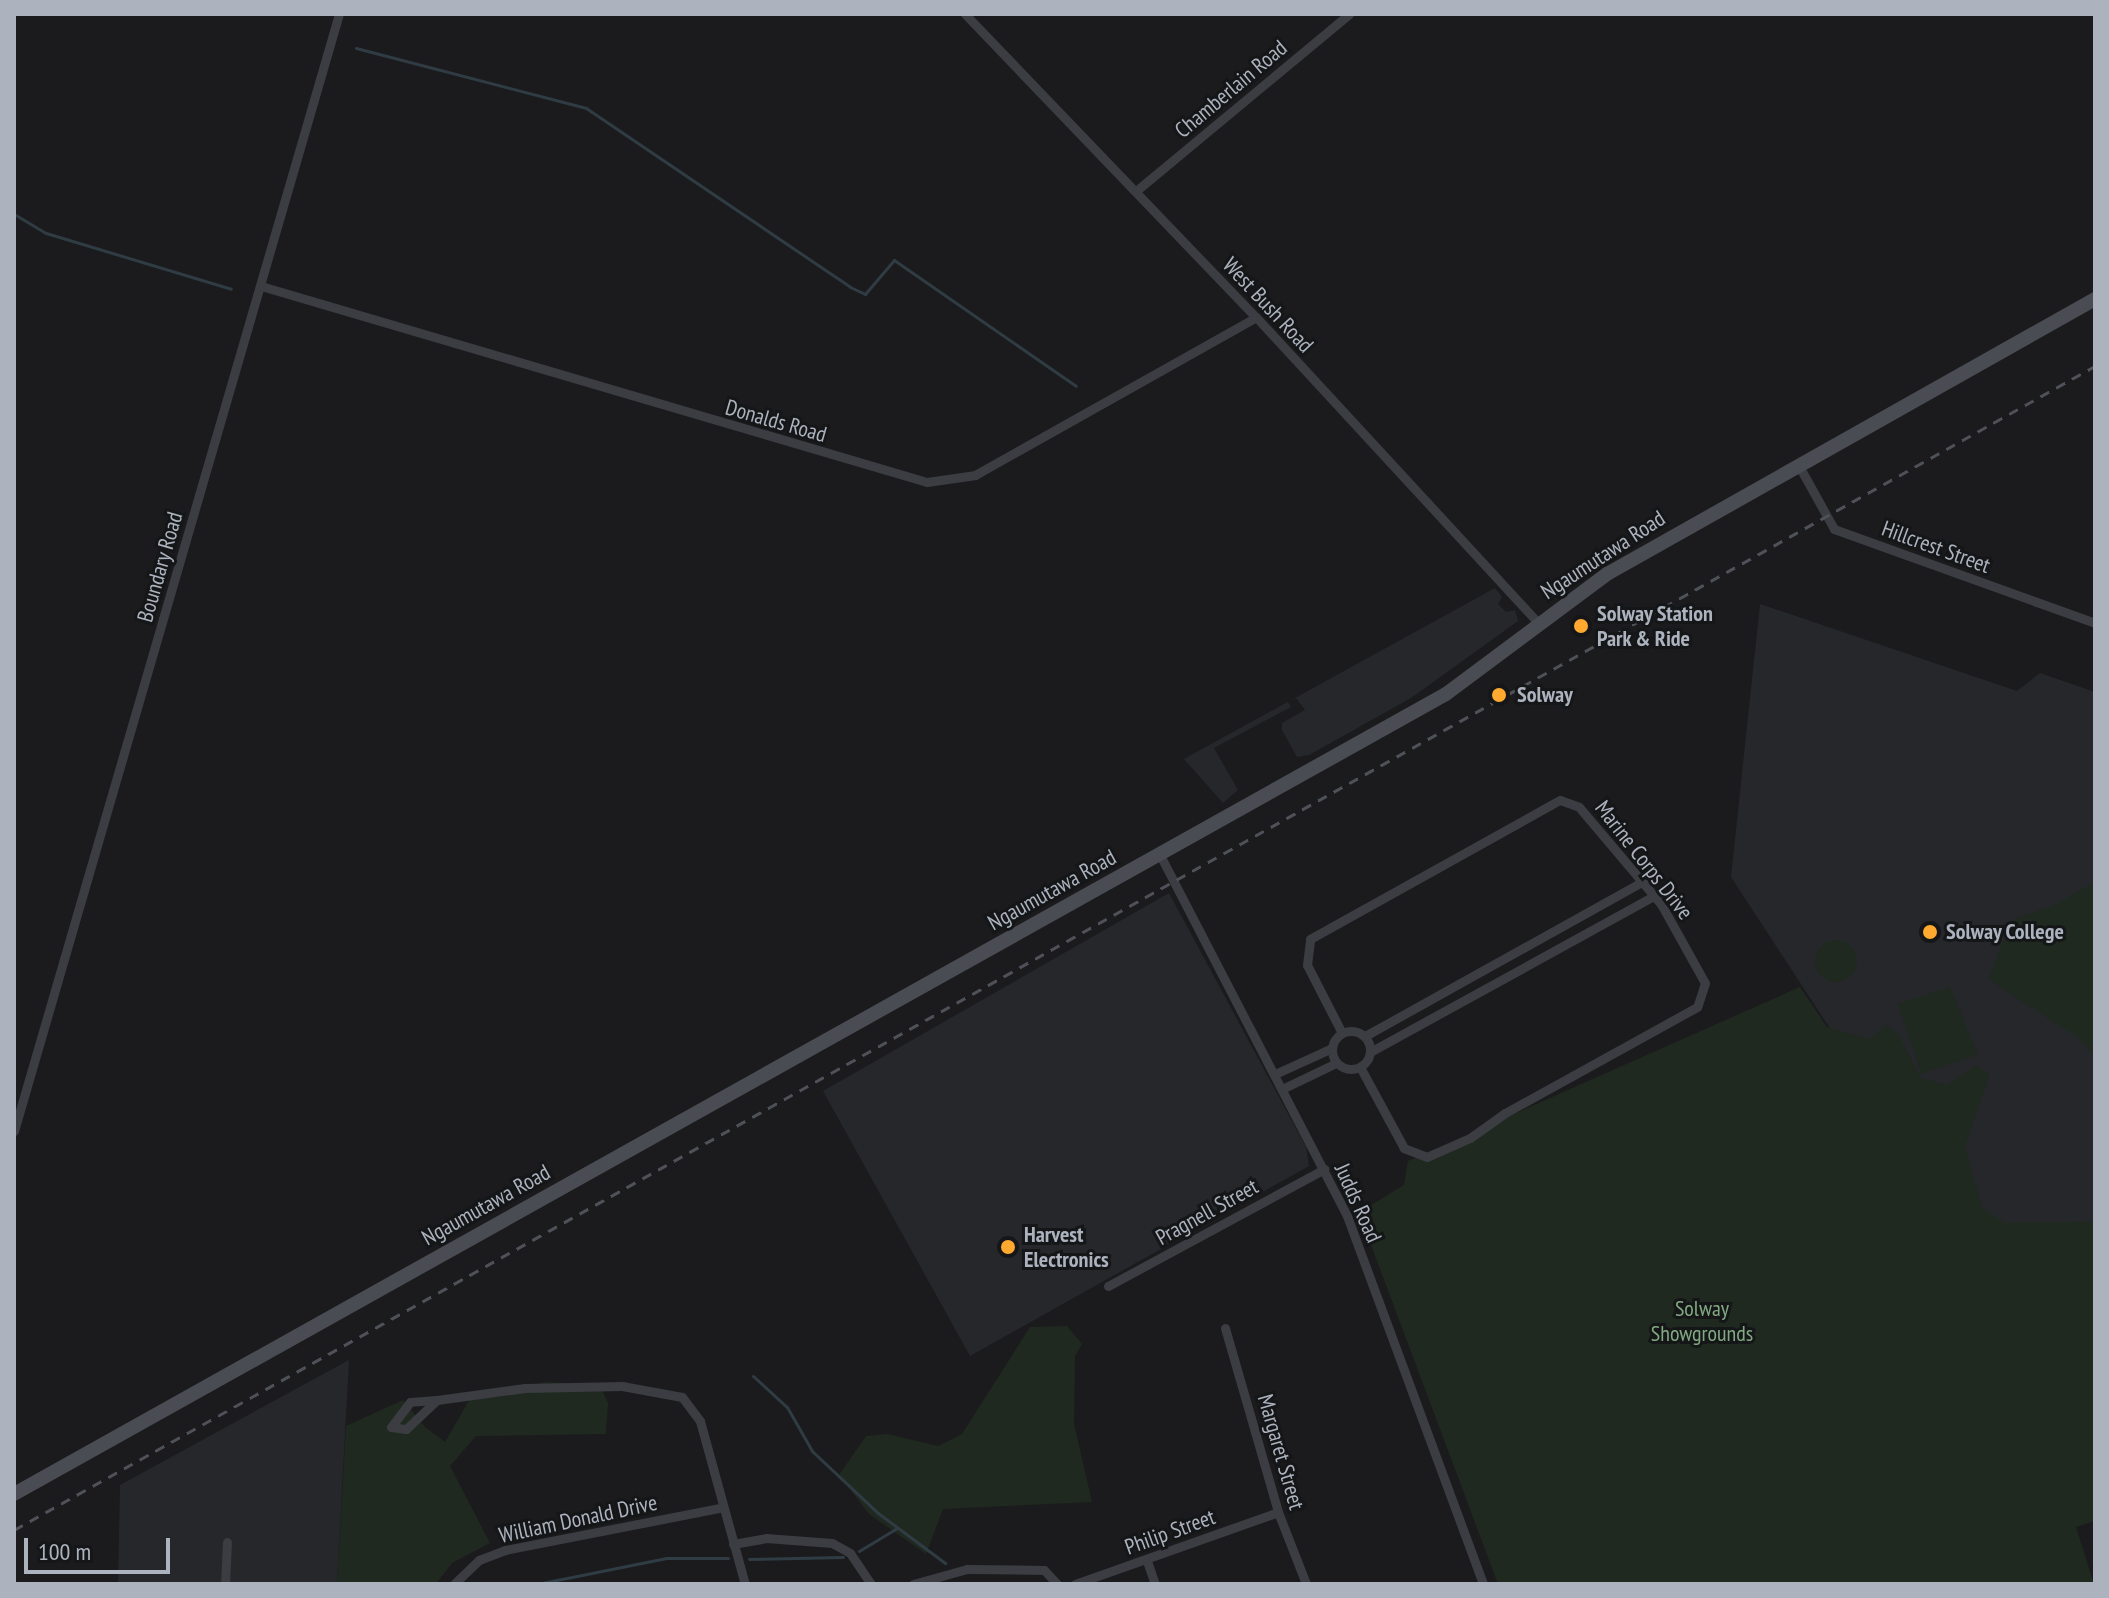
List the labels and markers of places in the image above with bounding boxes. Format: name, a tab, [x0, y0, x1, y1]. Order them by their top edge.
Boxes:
place label: Solway Station Park & Ride	[1597, 600, 1713, 652]
marker: Solway Station Park & Ride	[1572, 617, 1590, 635]
place label: Solway	[1517, 682, 1573, 708]
marker: Solway	[1488, 684, 1510, 706]
place label: Solway College	[1946, 919, 2065, 945]
marker: Solway College	[1921, 923, 1939, 941]
place label: Harvest Electronics	[1024, 1221, 1109, 1272]
marker: Harvest Electronics	[999, 1238, 1017, 1256]

